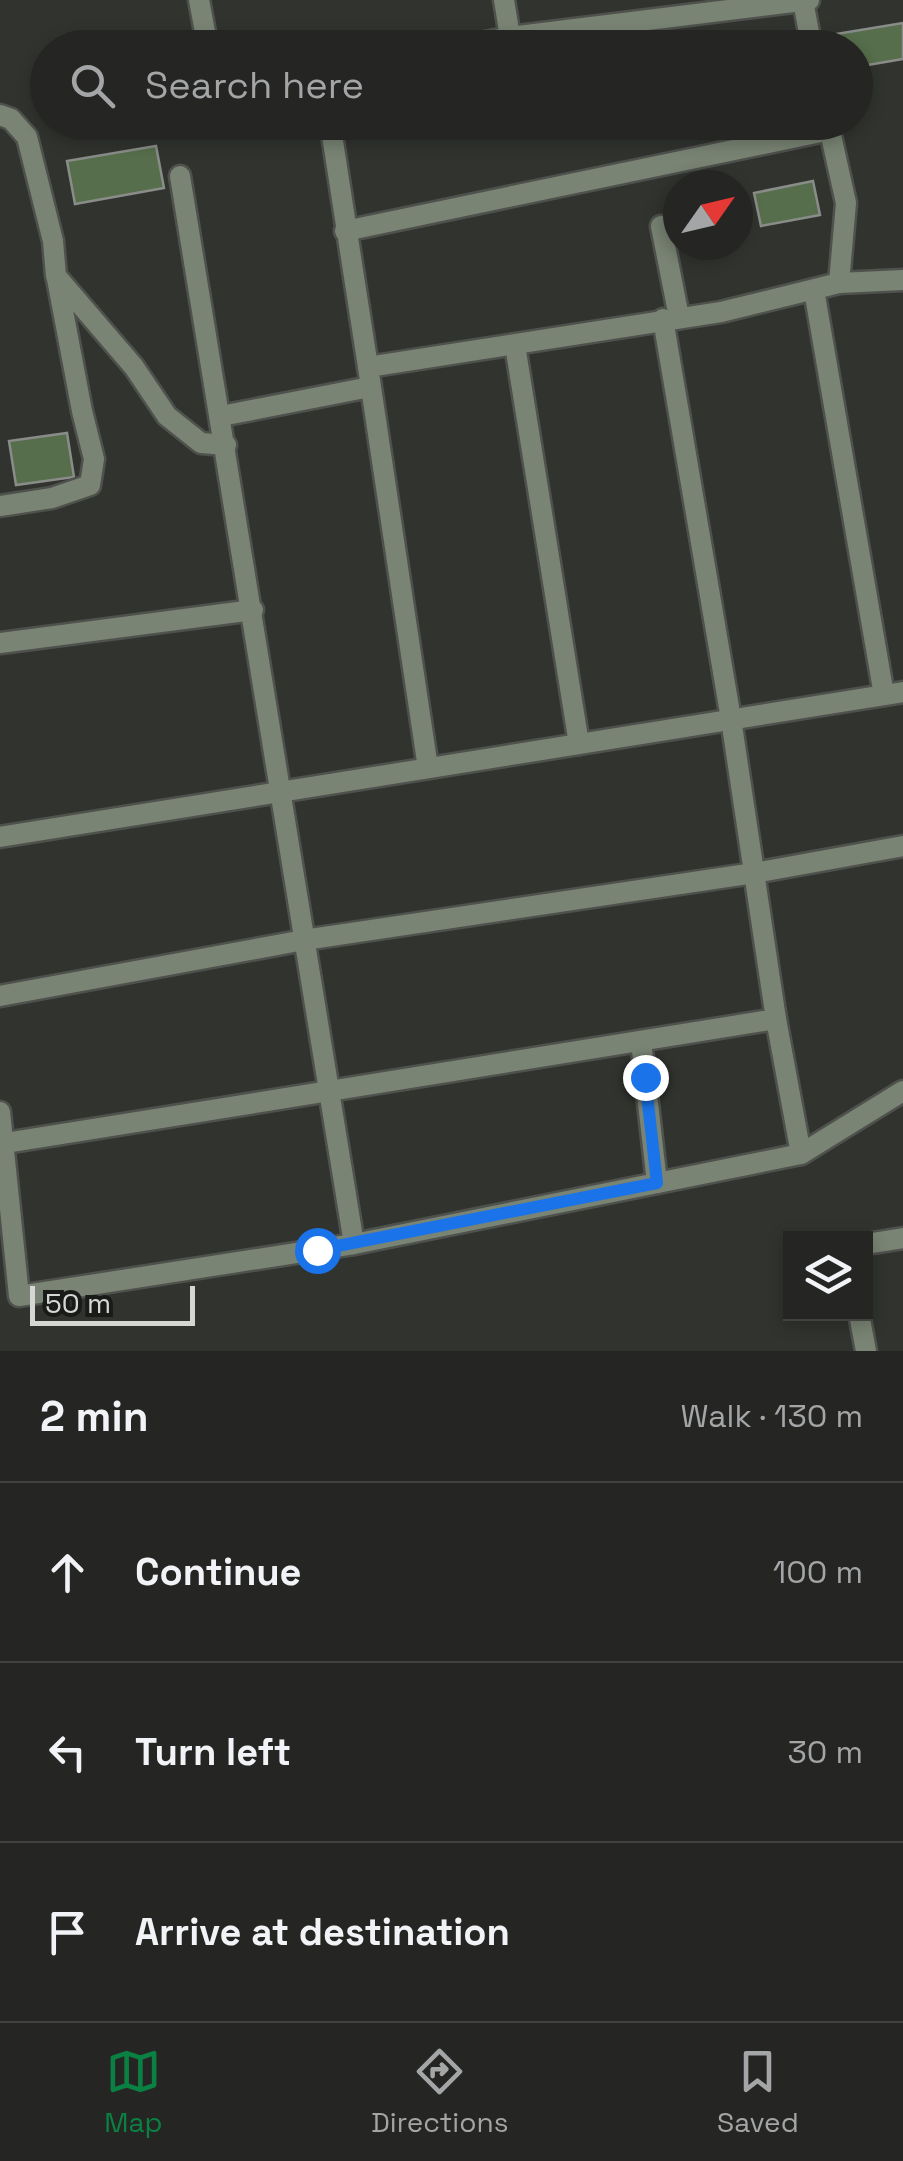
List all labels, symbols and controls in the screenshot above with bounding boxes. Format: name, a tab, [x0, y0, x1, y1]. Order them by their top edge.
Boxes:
search box	[30, 30, 873, 140]
icon: search	[65, 58, 120, 113]
text: Search here	[145, 61, 364, 109]
north arrow	[663, 170, 753, 260]
route end	[623, 1055, 669, 1101]
route start	[295, 1228, 341, 1274]
map controls	[783, 1231, 873, 1321]
button: layers	[783, 1231, 873, 1321]
scale bar	[30, 1281, 195, 1326]
text: 50 m	[45, 1285, 111, 1321]
text: 2 min	[40, 1390, 149, 1443]
text: Walk · 130 m	[680, 1396, 863, 1436]
icon: ahead	[40, 1545, 95, 1600]
text: Continue	[135, 1548, 301, 1596]
text: 100 m	[773, 1552, 863, 1592]
icon: left	[40, 1725, 95, 1780]
text: Turn left	[135, 1728, 291, 1776]
text: 30 m	[787, 1732, 863, 1772]
icon: arrive	[40, 1905, 95, 1960]
text: Arrive at destination	[135, 1908, 510, 1956]
tab: Map	[104, 2044, 163, 2140]
tab: Directions	[371, 2044, 508, 2140]
tab: Saved	[717, 2044, 799, 2140]

